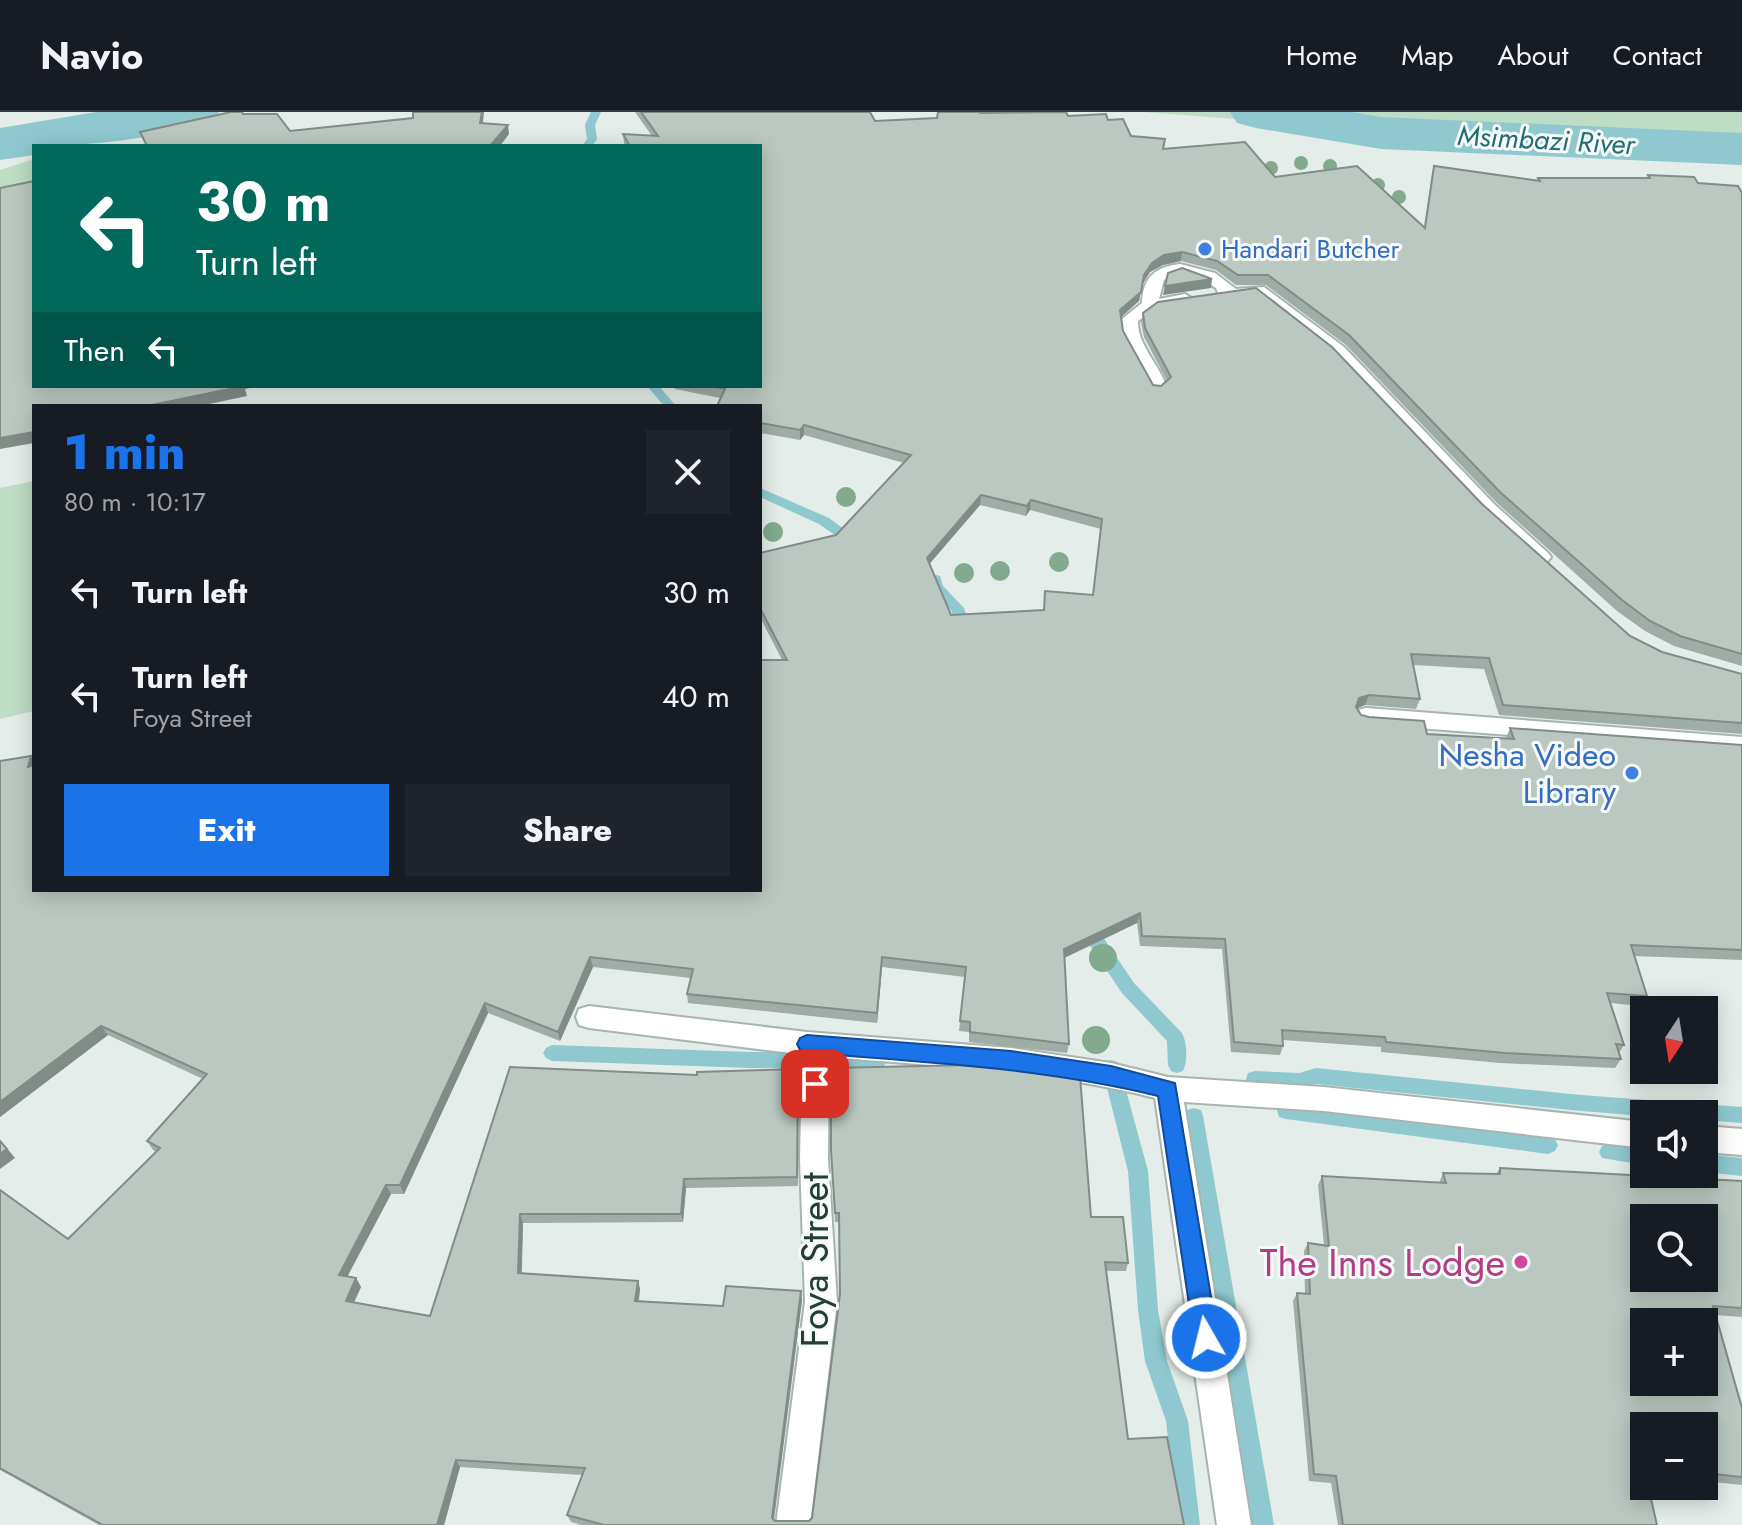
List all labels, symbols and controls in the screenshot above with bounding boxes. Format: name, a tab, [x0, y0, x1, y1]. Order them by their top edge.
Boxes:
text: Navio	[40, 28, 143, 83]
text: Home	[1286, 35, 1357, 76]
text: Map	[1401, 35, 1453, 76]
text: About	[1497, 35, 1569, 76]
text: Contact	[1613, 35, 1702, 76]
water label: Msimbazi River	[1456, 115, 1637, 165]
text: 30 m	[196, 161, 331, 242]
icon: left	[64, 176, 168, 280]
place label: Handari Butcher	[1221, 230, 1399, 268]
text: Turn left	[196, 236, 317, 288]
marker: Handari Butcher	[1196, 240, 1214, 258]
icon: left	[141, 328, 185, 372]
text: Then	[64, 329, 125, 372]
text: 1 min	[64, 418, 185, 487]
button: close	[646, 430, 730, 514]
text: 80 m · 10:17	[64, 483, 206, 521]
icon: left	[64, 570, 108, 614]
text: Turn left	[132, 571, 247, 614]
text: 30 m	[663, 571, 730, 614]
text: Turn left	[132, 656, 247, 699]
icon: left	[64, 674, 108, 718]
text: 40 m	[662, 675, 730, 718]
text: Foya Street	[132, 699, 252, 737]
place label: Nesha Video Library	[1438, 732, 1617, 815]
marker: Nesha Video Library	[1623, 764, 1641, 782]
button: Exit	[64, 784, 389, 876]
button: Share	[405, 784, 730, 876]
north arrow	[1630, 996, 1718, 1084]
map controls	[1630, 996, 1718, 1500]
pin	[781, 1050, 849, 1118]
icon: arrive	[793, 1062, 837, 1106]
button: sound	[1630, 1100, 1718, 1188]
street label: Foya Street	[787, 1172, 842, 1348]
button: search	[1630, 1204, 1718, 1292]
place label: The Inns Lodge	[1260, 1235, 1505, 1290]
marker: The Inns Lodge	[1512, 1253, 1530, 1271]
position arrow	[1164, 1296, 1248, 1380]
button: +	[1630, 1308, 1718, 1396]
button: −	[1630, 1412, 1718, 1500]

